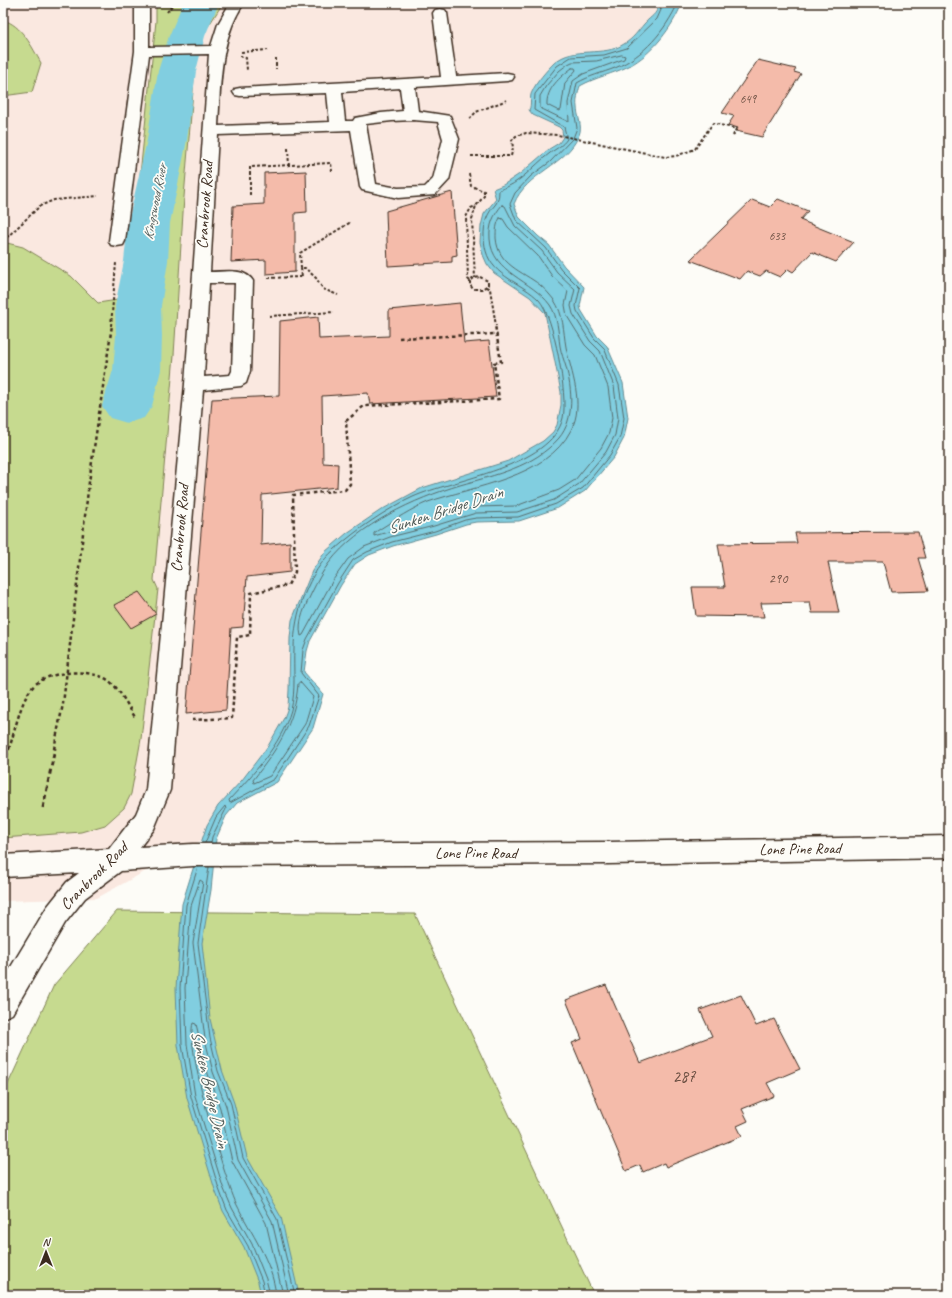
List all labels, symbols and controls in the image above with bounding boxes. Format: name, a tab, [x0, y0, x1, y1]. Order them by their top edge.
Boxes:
house number: 649	[740, 91, 758, 107]
street label: Cranbrook Road	[192, 158, 218, 250]
water label: Kingswood River	[139, 160, 171, 241]
house number: 633	[769, 228, 787, 244]
street label: Cranbrook Road	[166, 481, 194, 573]
water label: Sunken Bridge Drain	[385, 481, 506, 538]
house number: 290	[769, 570, 789, 587]
street label: Cranbrook Road	[56, 836, 134, 914]
street label: Lone Pine Road	[759, 838, 844, 860]
street label: Lone Pine Road	[435, 843, 520, 863]
water label: Sunken Bridge Drain	[186, 1028, 234, 1151]
house number: 287	[673, 1066, 697, 1087]
north arrow	[26, 1232, 66, 1272]
text: N	[43, 1235, 52, 1249]

